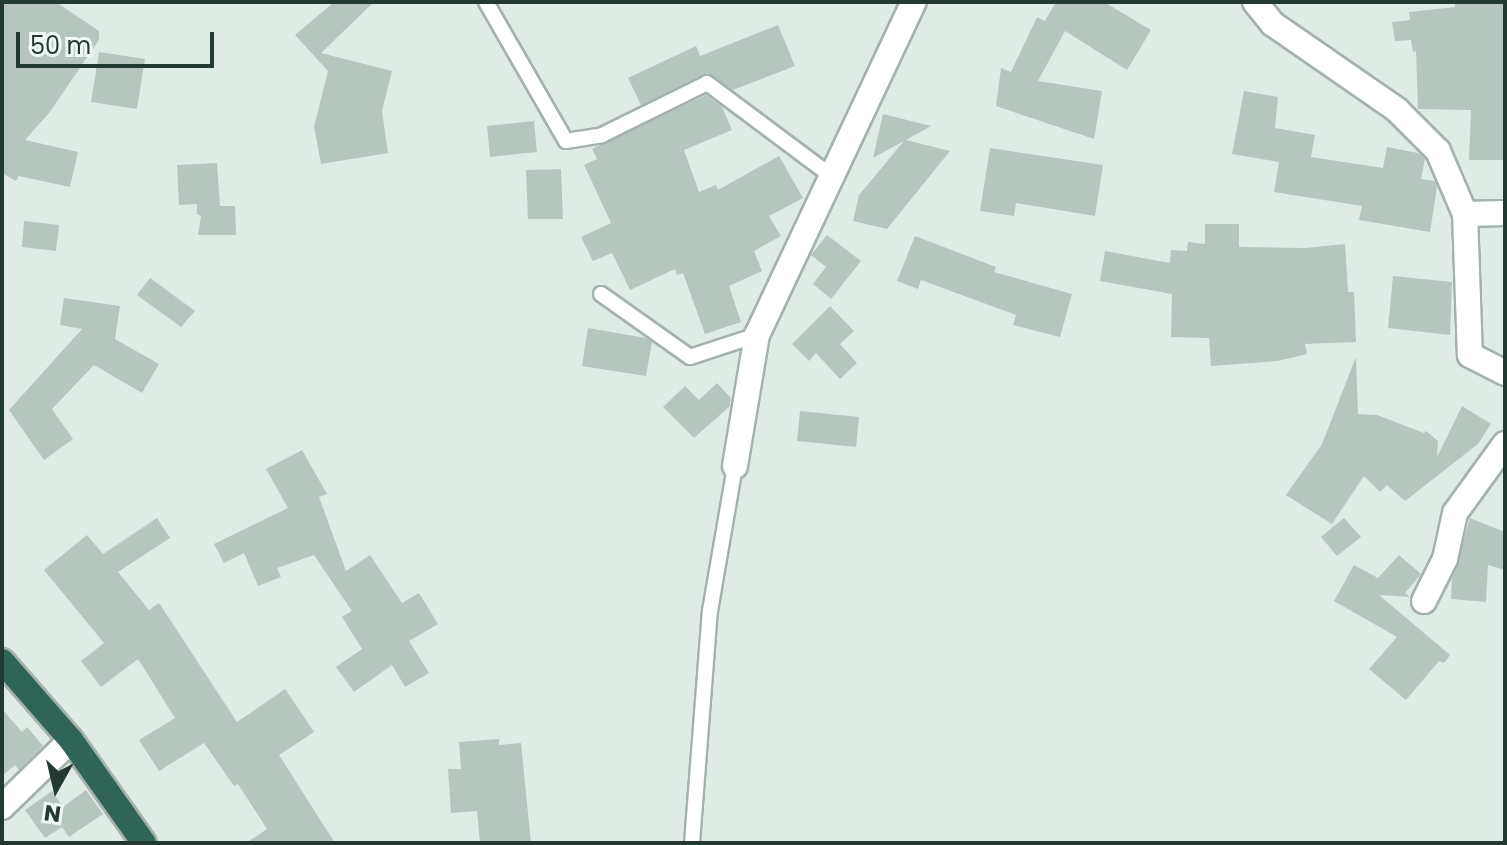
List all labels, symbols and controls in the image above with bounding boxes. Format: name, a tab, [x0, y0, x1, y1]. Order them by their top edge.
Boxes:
scale bar	[20, 16, 218, 66]
text: 50 m	[30, 29, 91, 62]
north arrow	[16, 749, 96, 829]
text: N	[42, 797, 63, 830]

